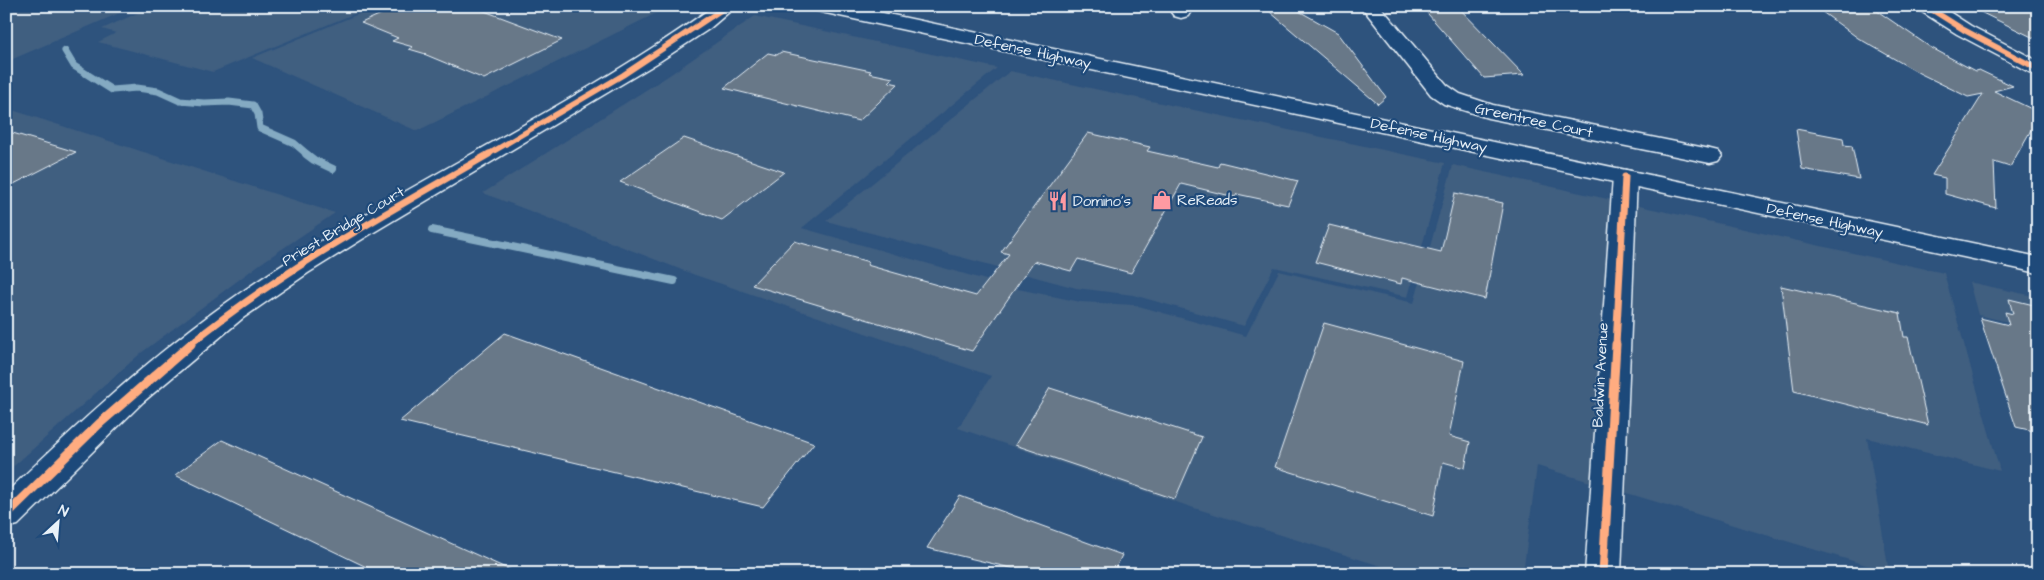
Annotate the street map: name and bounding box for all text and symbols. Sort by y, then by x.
street label: Defense Highway [973,29,1093,75]
street label: Greentree Court [1473,98,1595,143]
street label: Defense Highway [1369,113,1489,159]
street label: Priest Bridge Court [278,181,409,272]
shop icon: ReReads [1151,189,1173,211]
restaurant icon: Domino's [1047,190,1069,212]
place label: ReReads [1177,190,1238,211]
place label: Domino's [1073,191,1131,212]
street label: Defense Highway [1765,198,1885,244]
street label: Baldwin Avenue [1587,322,1614,428]
north arrow [32,498,82,548]
text: N [55,500,72,522]

